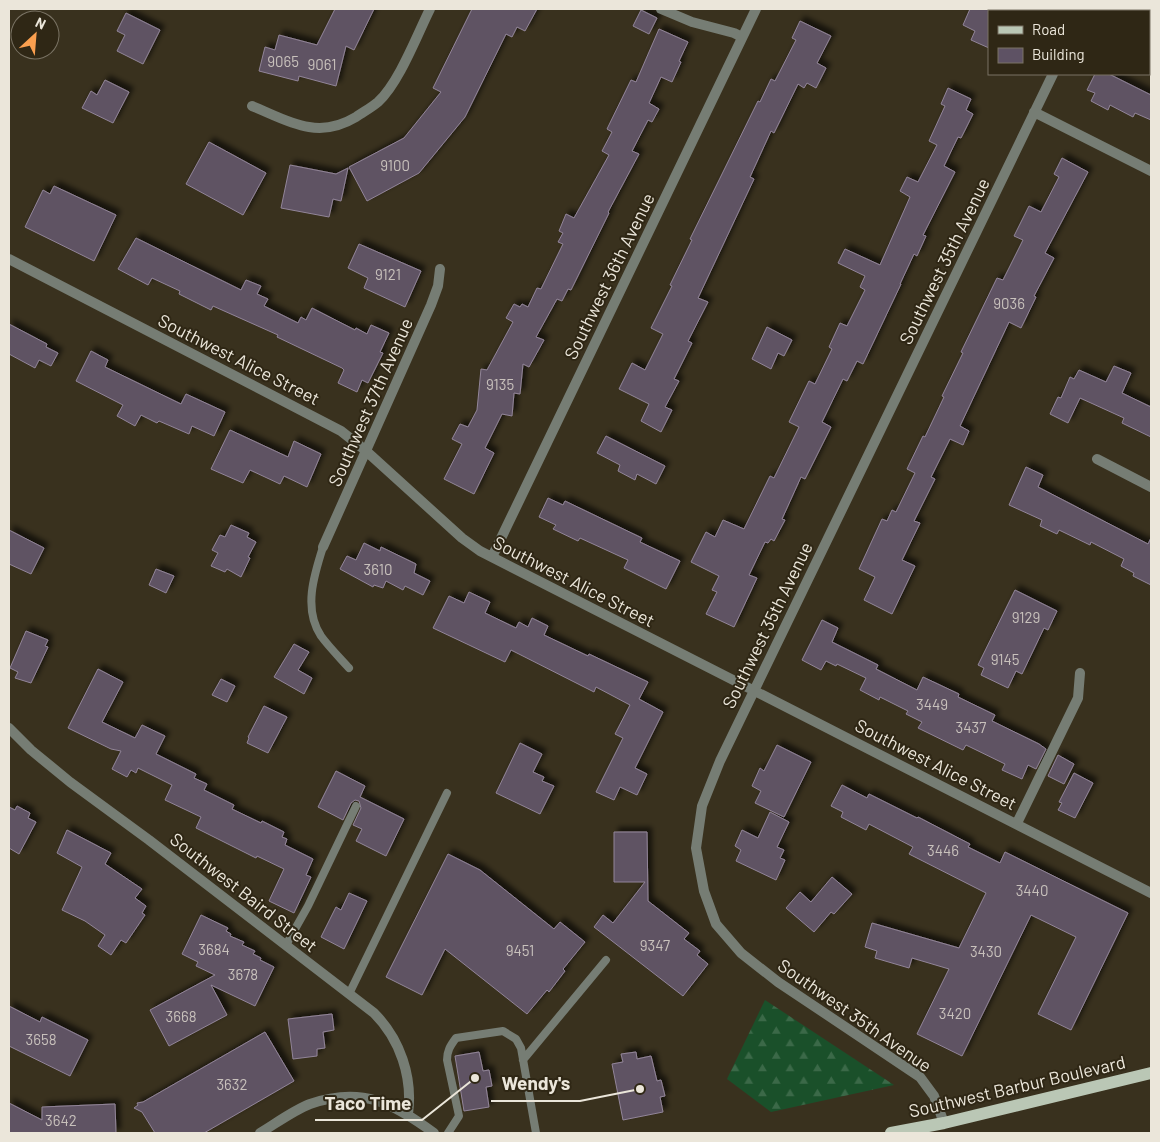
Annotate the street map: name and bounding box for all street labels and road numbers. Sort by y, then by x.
street label: Southwest 35th Avenue [894,174,994,348]
street label: Southwest 36th Avenue [559,189,659,363]
street label: Southwest Alice Street [155,309,323,409]
street label: Southwest 37th Avenue [323,314,417,490]
street label: Southwest Alice Street [490,531,658,631]
street label: Southwest 35th Avenue [717,538,817,712]
street label: Southwest Alice Street [852,714,1020,814]
street label: Southwest Baird Street [166,828,322,956]
street label: Southwest 35th Avenue [774,954,936,1076]
street label: Southwest Barbur Boulevard [907,1050,1127,1122]

